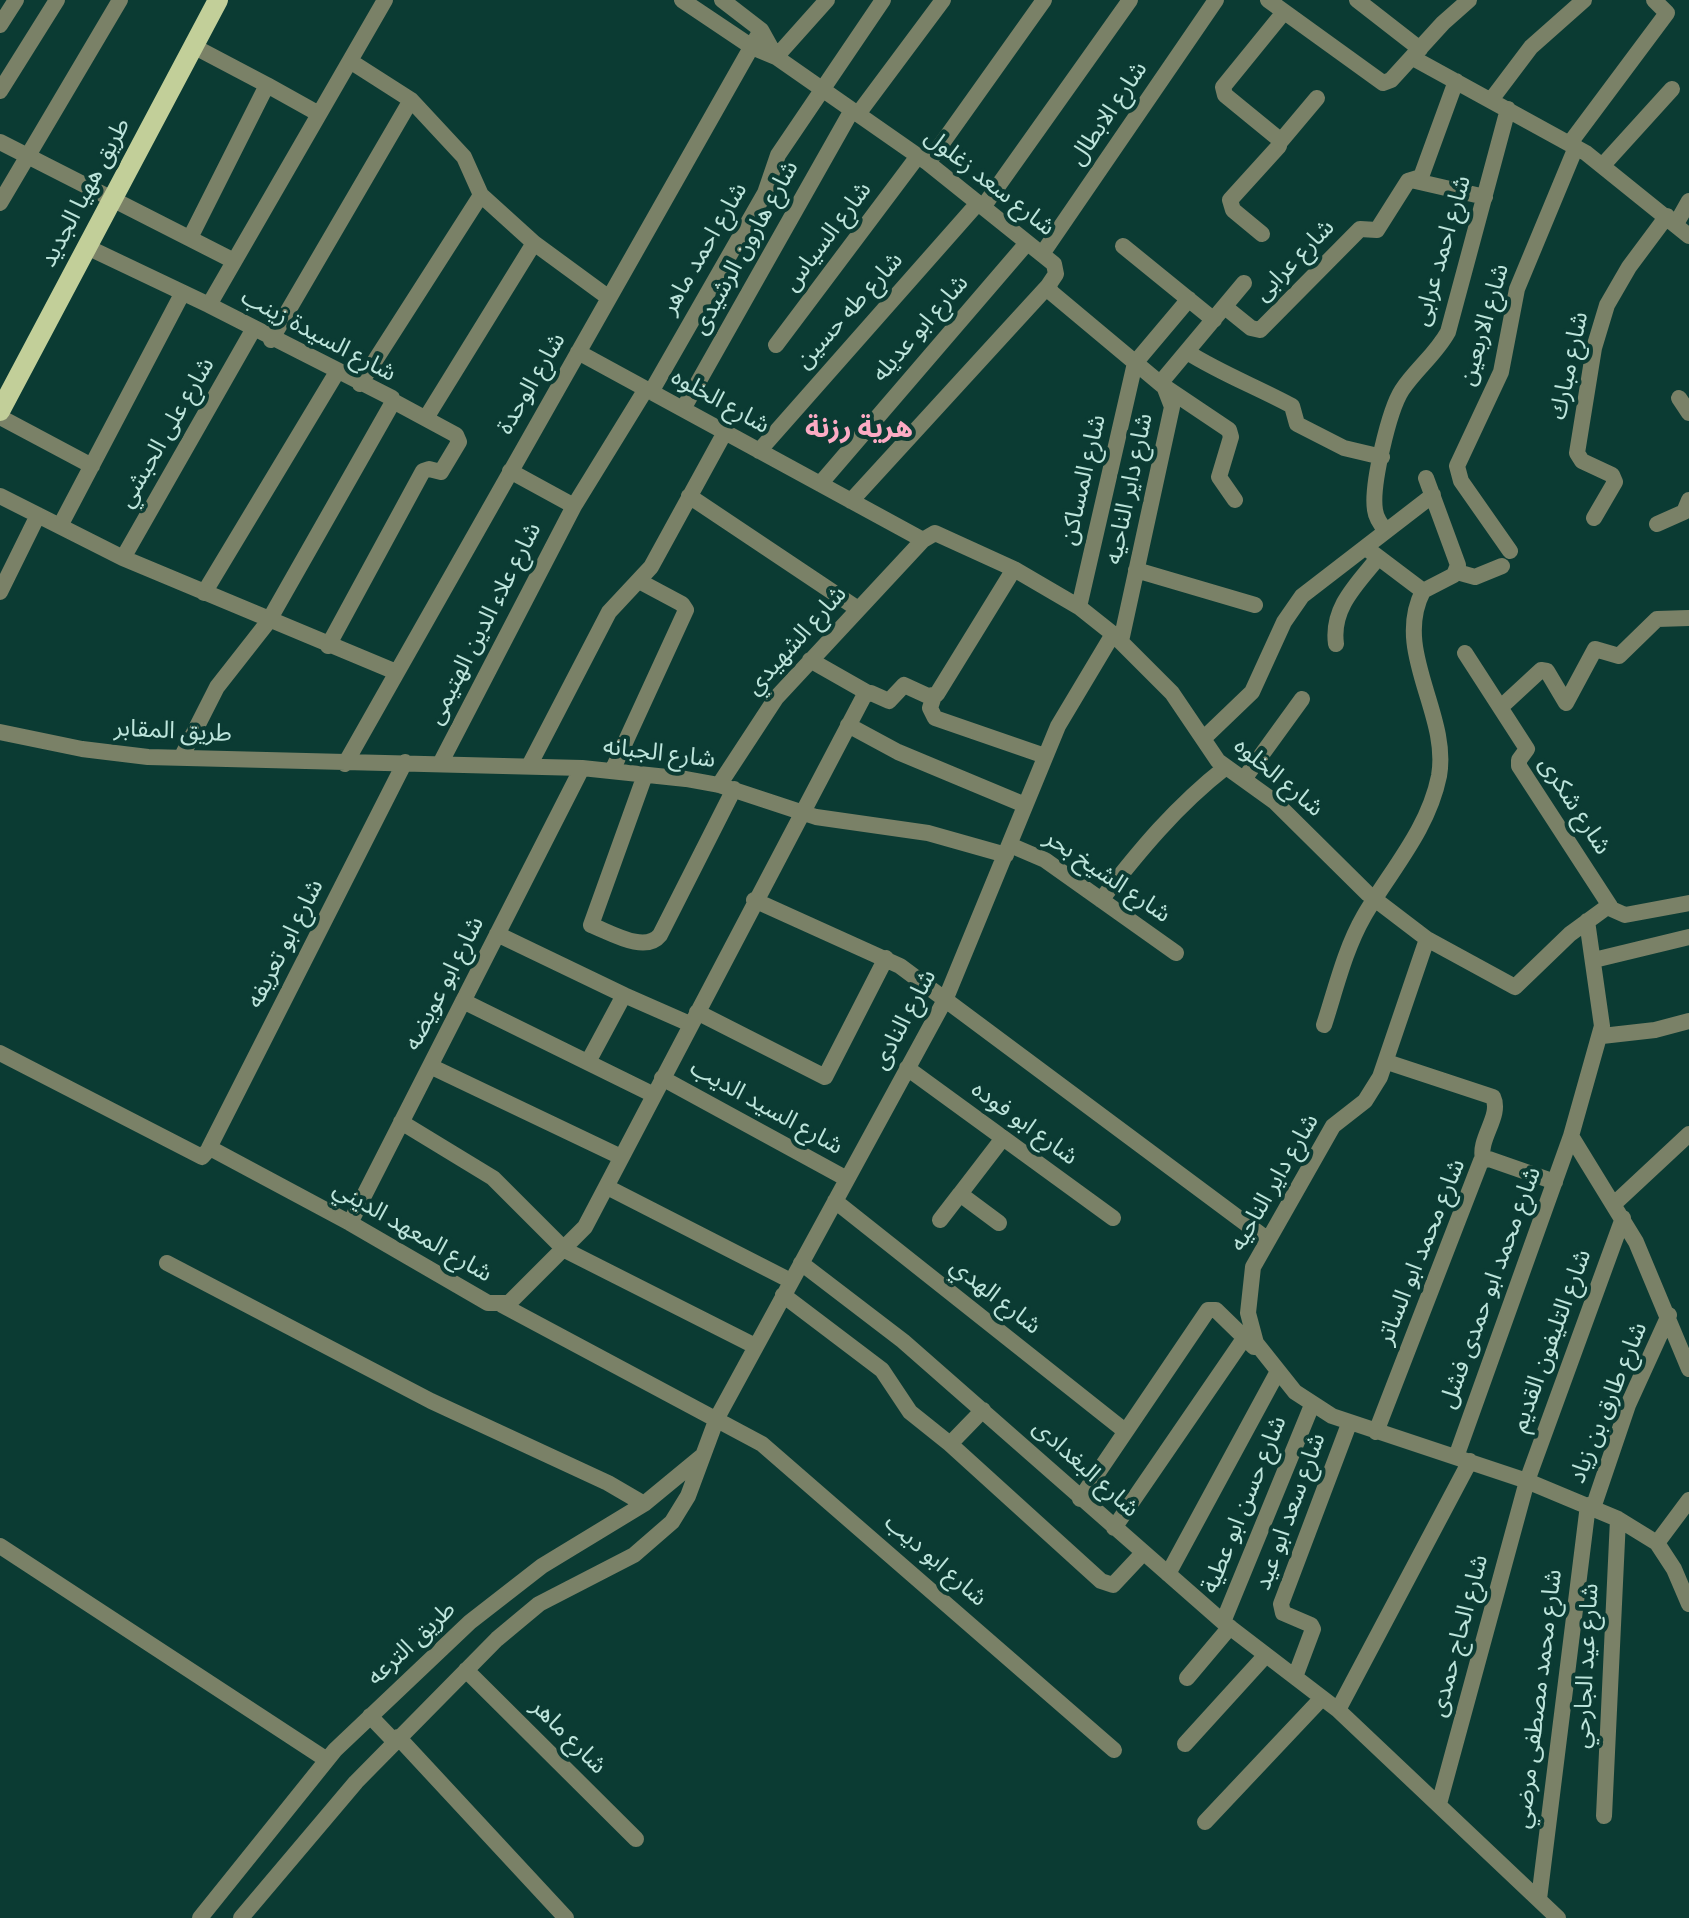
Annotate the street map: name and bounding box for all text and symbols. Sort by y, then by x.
street label: شارع الابطال [1064,57,1154,171]
street label: طريق ههيا الجديد [35,114,137,272]
street label: شارع سعد زغلول [918,123,1060,243]
street label: شارع هارون الرشيدى [686,156,806,340]
street label: شارع احمد عرابى [1408,172,1478,330]
street label: شارع السياس [777,177,879,297]
street label: شارع احمد ماهر [656,178,754,320]
street label: شارع عرابى [1249,214,1341,308]
street label: شارع طه حسين [790,247,910,375]
street label: شارع الاربعين [1454,261,1516,389]
street label: شارع ابو عديله [867,270,975,388]
street label: شارع السيدة زينب [236,283,400,389]
street label: شارع مبارك [1545,309,1595,423]
street label: شارع الوحدة [491,328,573,440]
street label: شارع على الحبشي [112,353,222,513]
street label: شارع الخلوه [666,363,774,441]
street label: شارع داير الناحيه [1100,411,1160,567]
street label: شارع المساكن [1055,412,1113,548]
district label: هرية رزنة [805,413,913,447]
street label: شارع علاء الدين الهتيمى [422,518,548,730]
street label: شارع الشهيدي [741,581,853,701]
street label: طريق المقابر [113,715,233,749]
street label: شارع الخلوه [1227,732,1329,824]
street label: شارع الجبانه [601,733,717,775]
street label: شارع شكرى [1532,752,1616,860]
street label: شارع الشيخ بحر [1038,824,1176,930]
street label: شارع ابو تعريفه [241,875,331,1013]
street label: شارع ابو عويضه [399,912,491,1056]
street label: شارع النادى [867,965,943,1075]
street label: شارع السيد الديب [685,1054,847,1162]
street label: شارع ابو فوده [965,1076,1083,1172]
street label: شارع داير الناحيه [1224,1109,1326,1257]
street label: شارع محمد ابو الساتر [1372,1155,1472,1349]
street label: شارع محمد ابو حمدى فشل [1434,1163,1548,1413]
street label: شارع المعهد الديني [327,1175,497,1289]
street label: شارع التليفون القديم [1506,1246,1598,1436]
street label: شارع الهدي [944,1253,1046,1341]
street label: شارع طارق بن زياد [1564,1318,1654,1488]
street label: شارع حسن ابو عطية [1196,1412,1294,1598]
street label: شارع البغدادى [1026,1414,1144,1524]
street label: شارع سعد ابو عيد [1249,1430,1333,1594]
street label: شارع ابو ديب [878,1509,992,1613]
street label: شارع الحاج حمدى [1425,1552,1495,1720]
street label: شارع محمد مصطفى مرضي [1509,1568,1569,1830]
street label: شارع عيد الجارحي [1568,1583,1606,1749]
street label: طريق الترعه [362,1596,462,1692]
street label: شارع ماهر [524,1693,612,1781]

